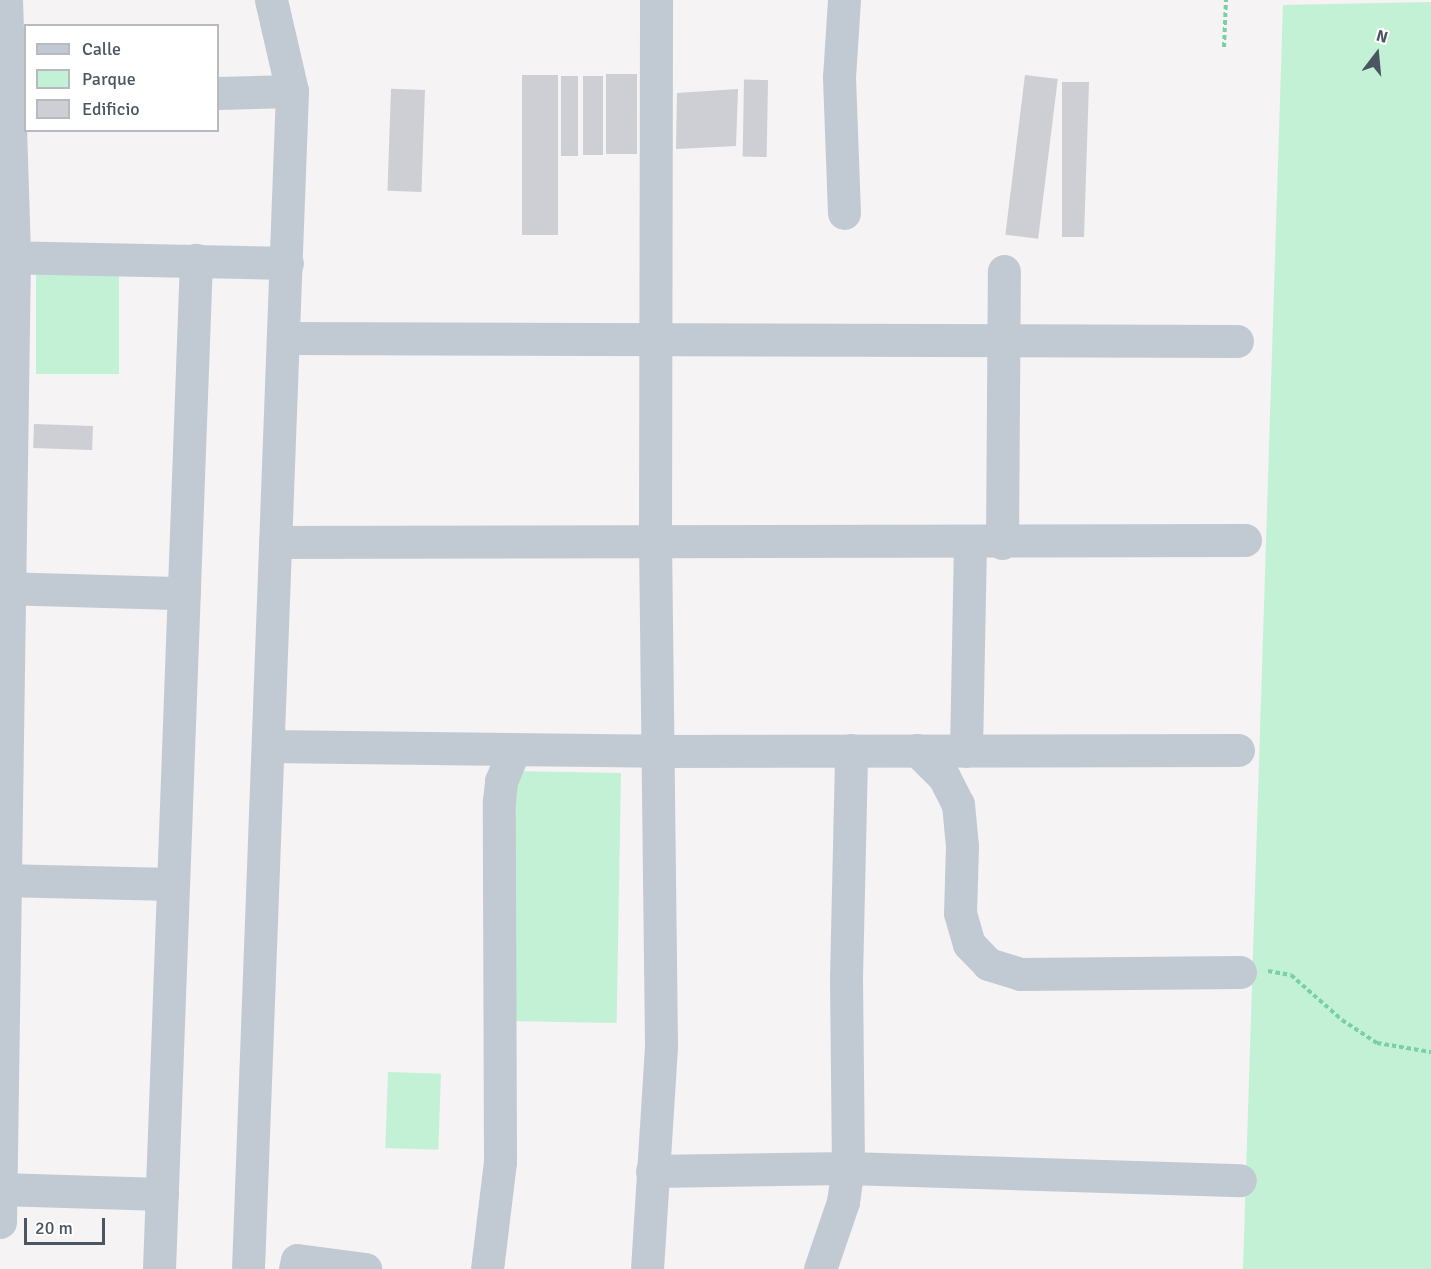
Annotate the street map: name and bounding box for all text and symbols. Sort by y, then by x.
legend [24,24,219,132]
north arrow [1347,24,1407,84]
text: N [1374,26,1390,48]
text: Calle [82,38,121,60]
text: Parque [82,68,136,90]
text: Edificio [82,98,140,120]
scale bar [27,1206,108,1244]
text: 20 m [35,1217,73,1239]

